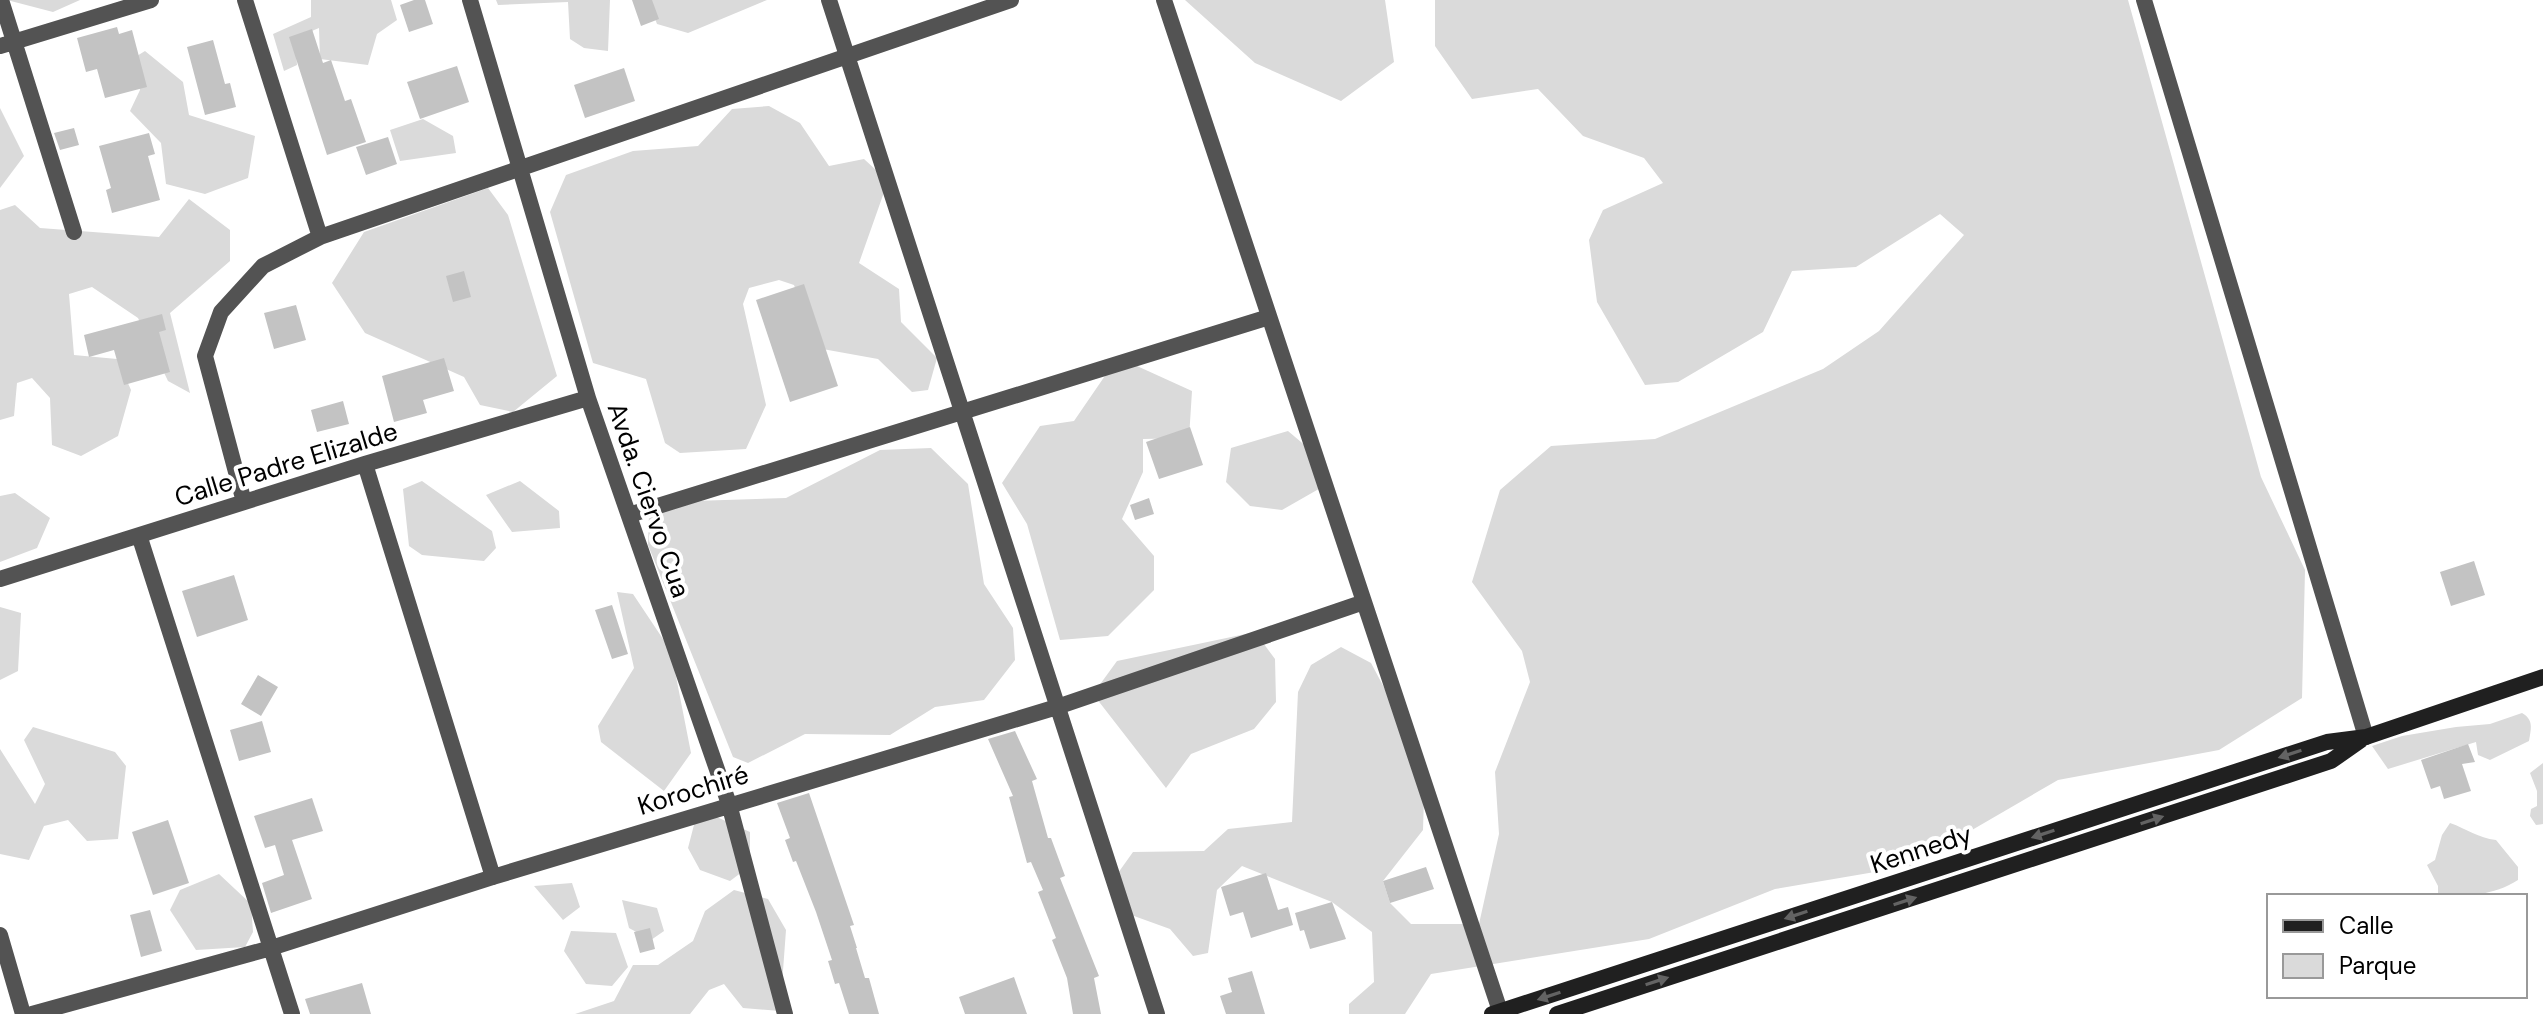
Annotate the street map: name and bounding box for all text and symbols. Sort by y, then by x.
street label: Avda. Ciervo Cua [600,398,698,602]
street label: Calle Padre Elizalde [170,414,402,514]
one-way arrow [2278,748,2302,760]
street label: Korochiré [633,757,753,823]
one-way arrow [2140,813,2164,825]
street label: Kennedy [1866,817,1976,881]
one-way arrow [2031,829,2055,841]
one-way arrow [1893,894,1917,906]
legend [2267,894,2527,998]
one-way arrow [1784,909,1808,922]
text: Calle [2339,910,2394,941]
text: Parque [2339,950,2416,981]
one-way arrow [1646,975,1670,987]
one-way arrow [1536,990,1560,1002]

